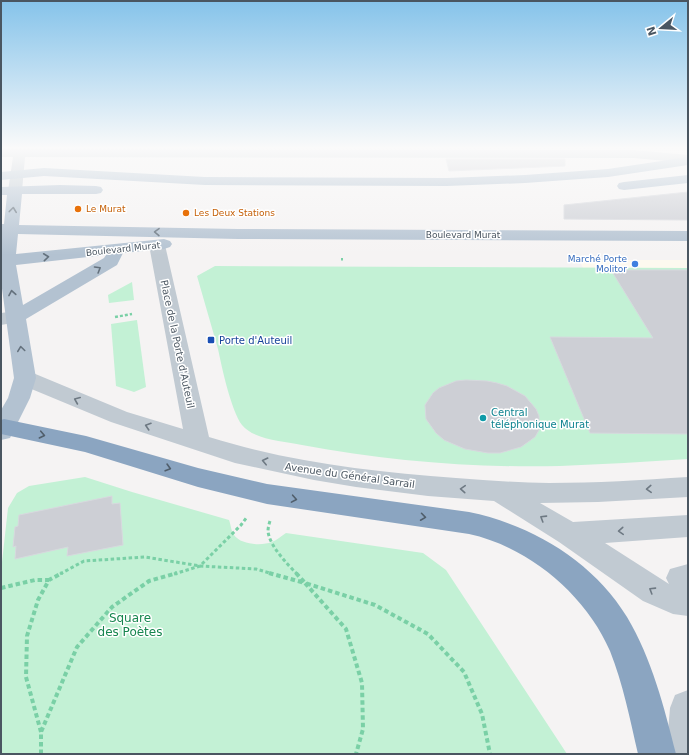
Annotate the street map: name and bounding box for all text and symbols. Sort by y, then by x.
north arrow [641,8,681,48]
text: N [644,25,660,37]
marker: Le Murat [73,204,83,214]
place label: Le Murat [86,204,126,214]
one-way arrow [8,207,17,213]
marker: Les Deux Stations [181,208,191,218]
place label: Les Deux Stations [194,208,275,218]
one-way arrow [154,228,160,237]
street label: Boulevard Murat [426,230,501,240]
street label: Boulevard Murat [85,240,161,258]
one-way arrow [42,253,49,262]
place label: Marché Porte Molitor [568,254,627,274]
marker: Marché Porte Molitor [630,259,640,269]
one-way arrow [94,266,101,273]
street label: Place de la Porte d'Auteuil [159,279,197,409]
one-way arrow [8,290,17,296]
marker: Porte d'Auteuil [206,335,216,345]
place label: Porte d'Auteuil [219,335,292,346]
one-way arrow [17,346,26,352]
one-way arrow [74,397,82,405]
place label: Central téléphonique Murat [491,407,589,430]
marker: Central téléphonique Murat [478,413,488,423]
one-way arrow [144,422,151,431]
one-way arrow [39,430,45,438]
one-way arrow [262,458,269,466]
street label: Avenue du Général Sarrail [284,461,416,490]
one-way arrow [164,464,171,472]
one-way arrow [460,484,466,493]
one-way arrow [646,485,652,493]
one-way arrow [291,494,297,503]
one-way arrow [420,512,426,521]
one-way arrow [540,516,547,523]
one-way arrow [618,526,624,535]
one-way arrow [649,587,656,594]
park label: Square des Poètes [98,611,162,639]

